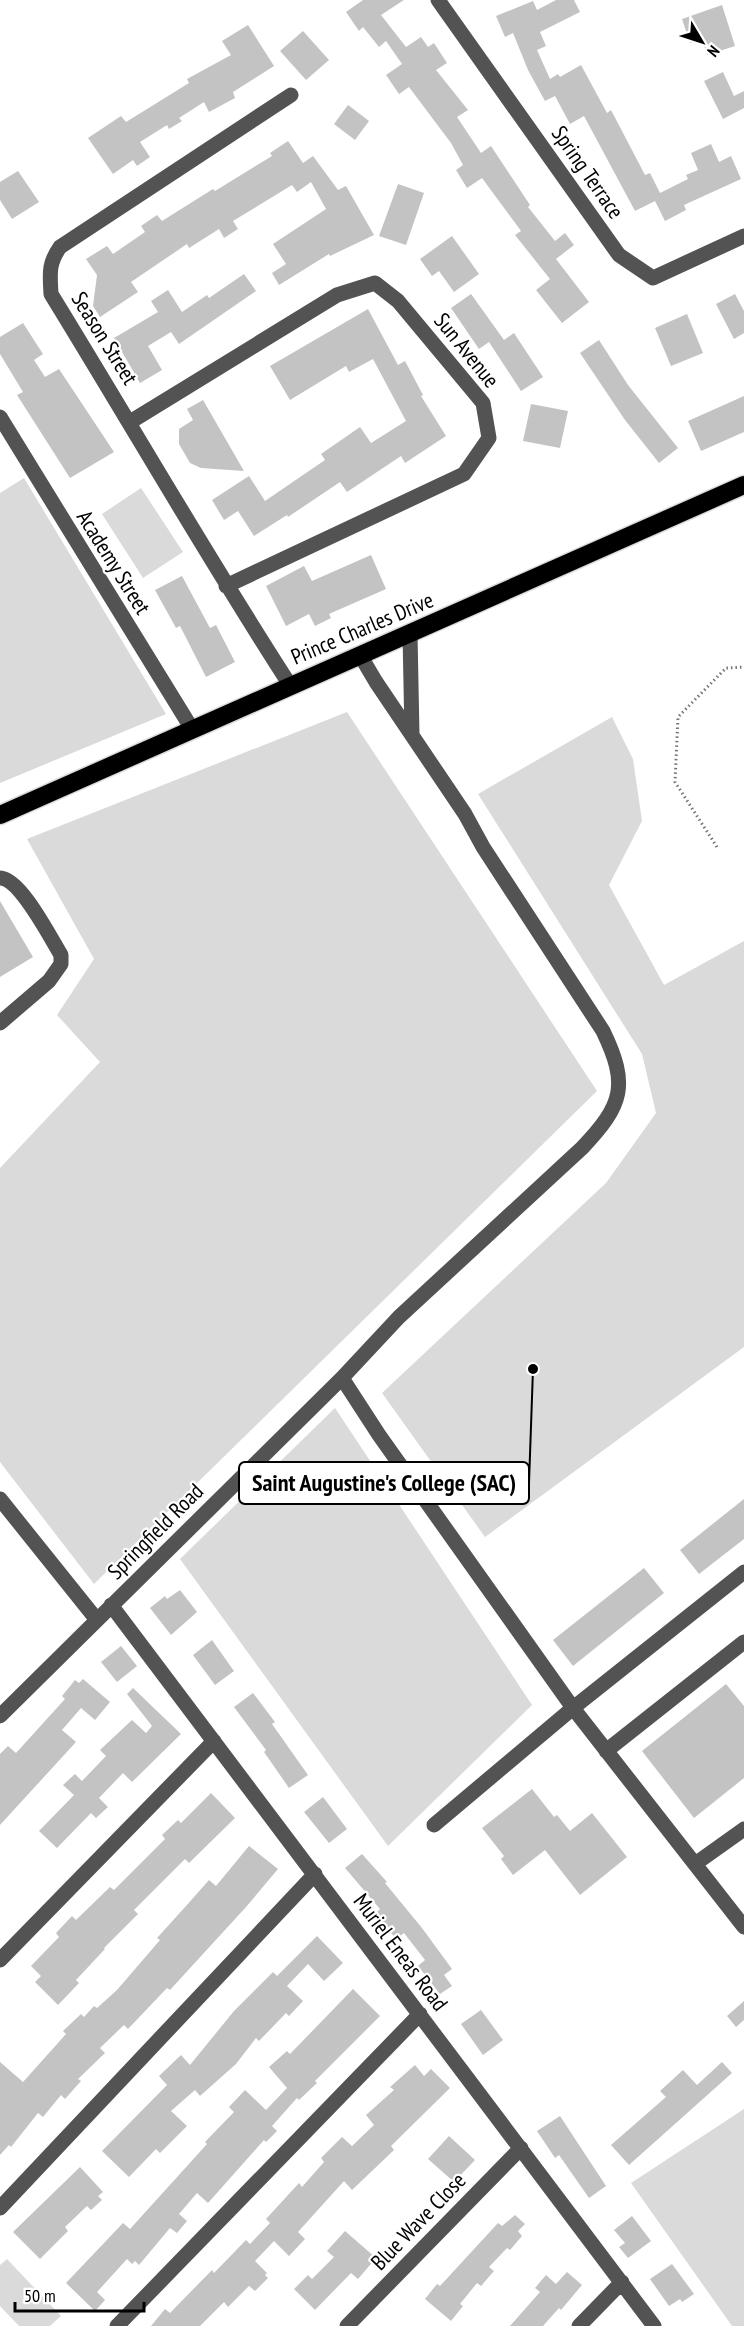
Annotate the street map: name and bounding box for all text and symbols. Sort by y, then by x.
north arrow [672,12,732,72]
text: N [703,42,724,61]
street label: Spring Terrace [546,120,630,224]
street label: Season Street [66,286,144,390]
street label: Sun Avenue [428,307,506,393]
street label: Academy Street [71,505,157,619]
street label: Prince Charles Drive [287,585,437,671]
callout: Saint Augustine's College (SAC) [239,1462,529,1504]
text: Saint Augustine's College (SAC) [252,1467,516,1498]
street label: Springfield Road [101,1477,209,1585]
street label: Muriel Eneas Road [348,1888,454,2016]
street label: Blue Wave Close [365,2166,471,2276]
scale bar [15,2275,144,2313]
text: 50 m [24,2284,56,2307]

